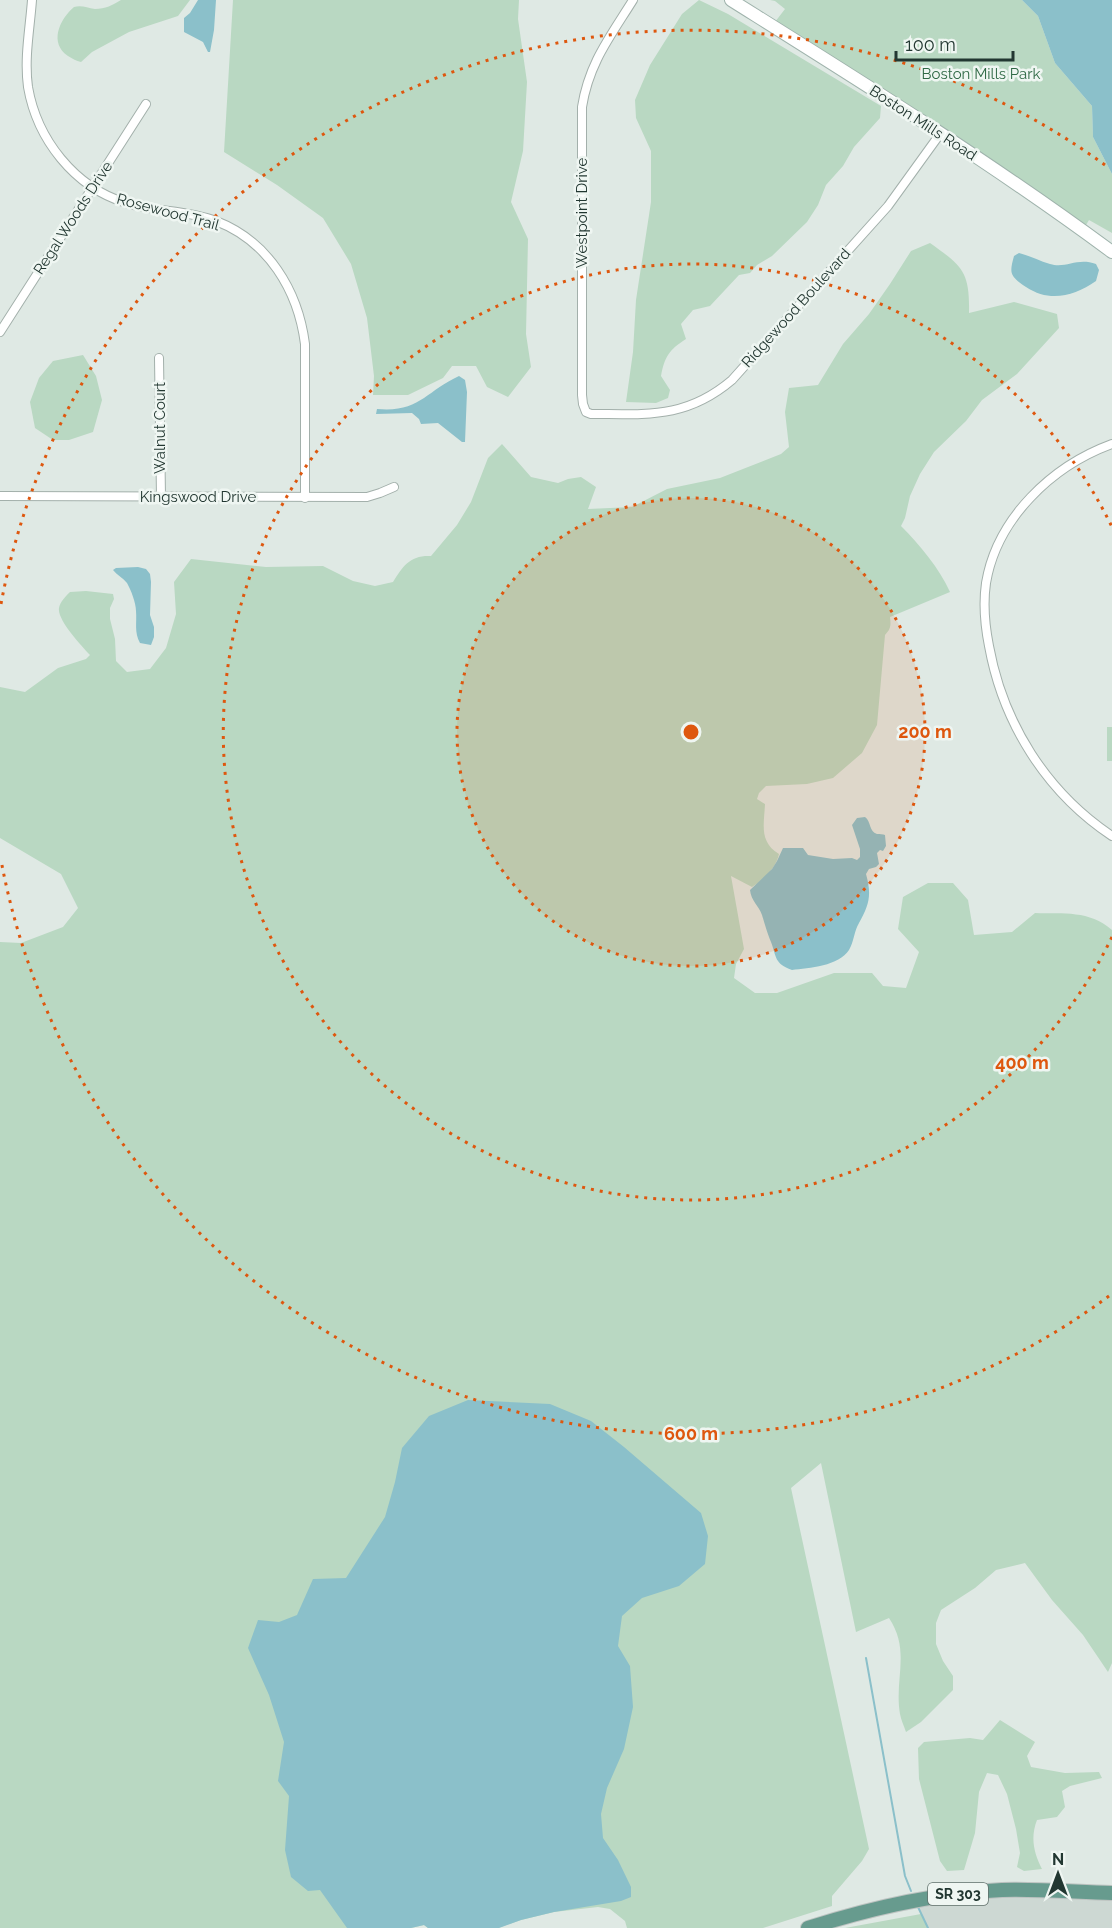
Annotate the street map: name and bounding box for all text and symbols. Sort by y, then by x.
scale bar [896,24,1013,62]
text: 100 m [905,34,956,55]
park label: Boston Mills Park [922,65,1040,83]
street label: Boston Mills Road [866,82,980,164]
street label: Regal Woods Drive [30,158,116,278]
street label: Westpoint Drive [573,158,591,268]
street label: Rosewood Trail [115,190,222,235]
street label: Ridgewood Boulevard [738,245,854,371]
street label: Walnut Court [151,382,169,474]
street label: Kingswood Drive [140,488,257,506]
text: 200 m [898,721,952,742]
centre of rings [681,722,701,742]
text: 400 m [995,1052,1049,1073]
text: 600 m [664,1423,718,1444]
north arrow [1028,1844,1088,1904]
text: N [1052,1850,1064,1869]
road number: SR 303 [928,1883,988,1905]

